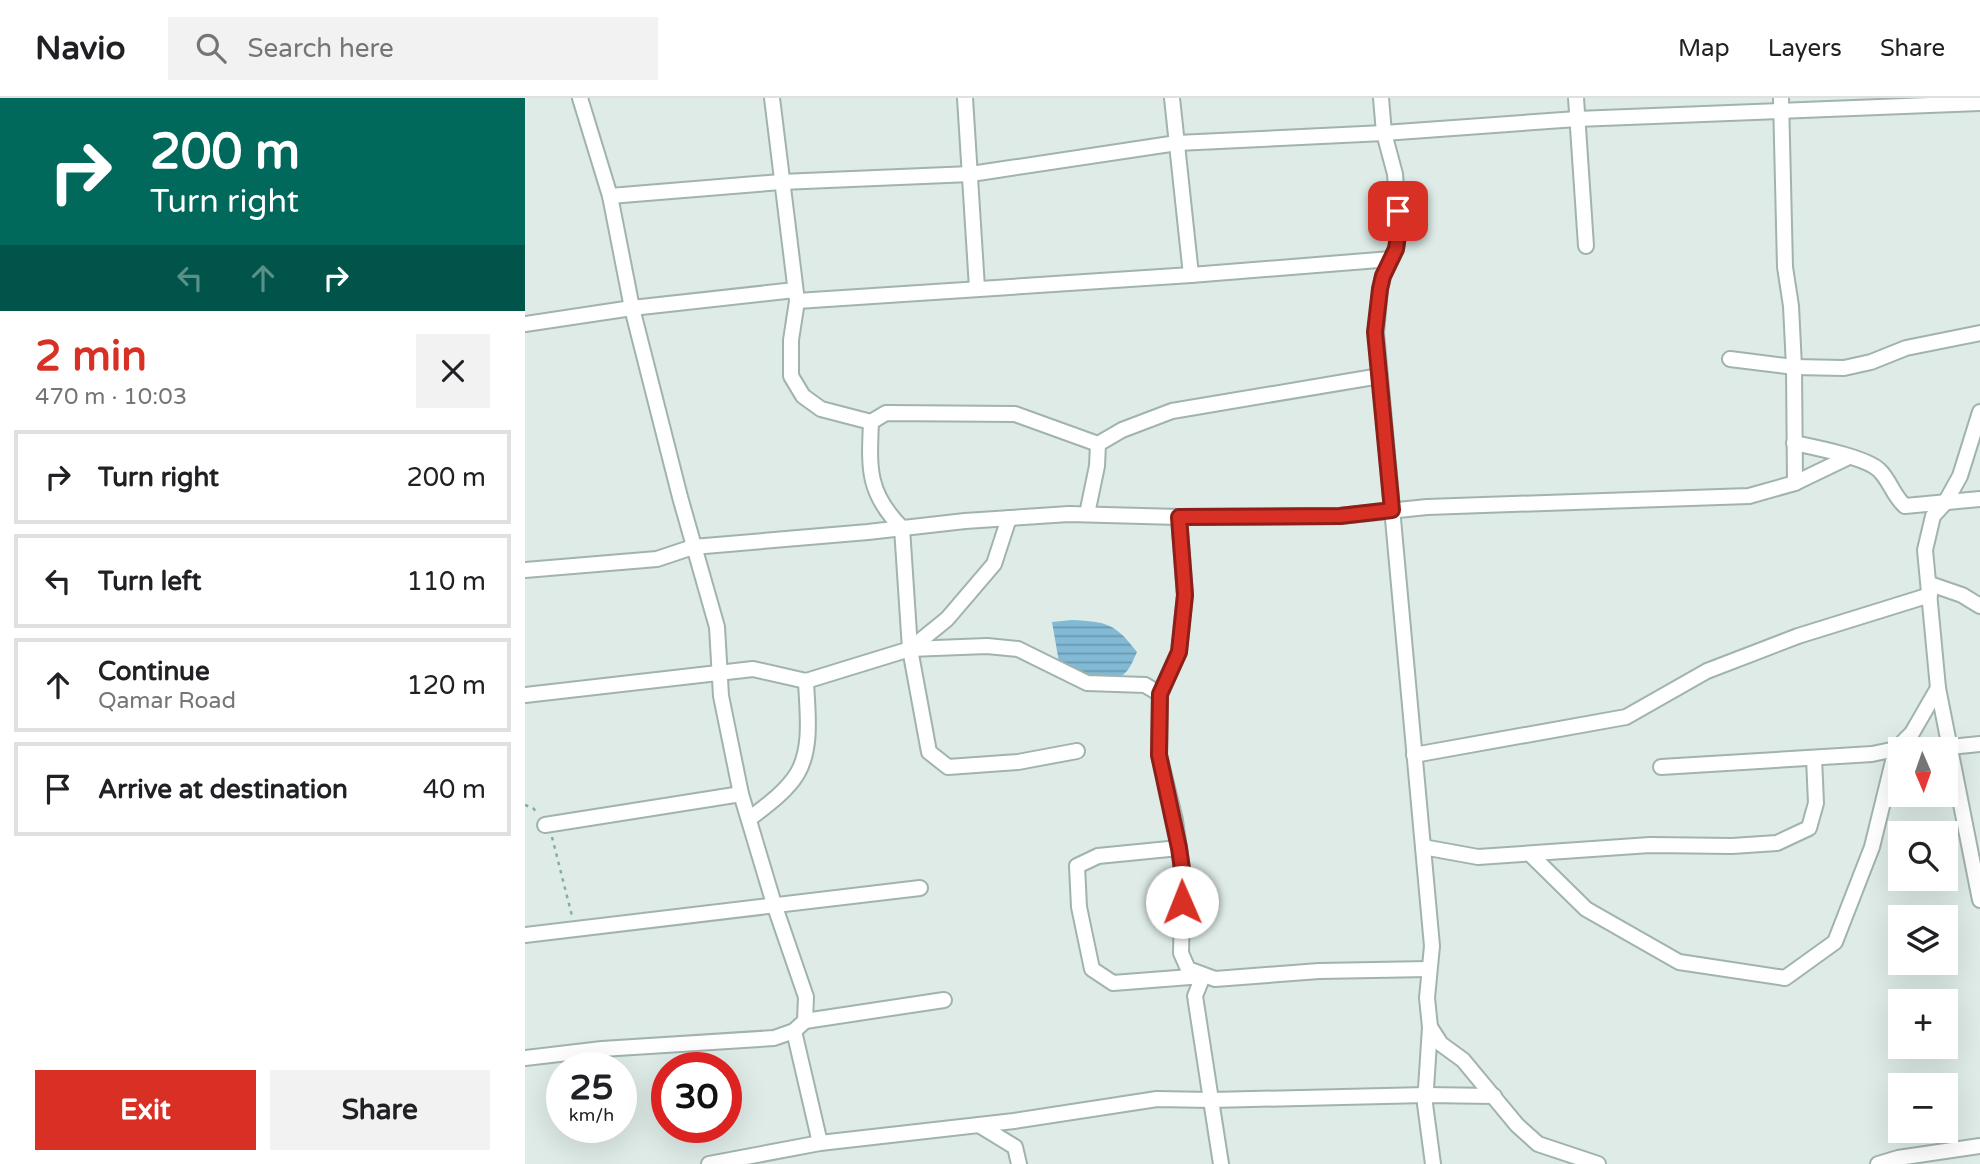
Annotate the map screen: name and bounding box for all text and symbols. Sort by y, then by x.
search box [168,17,658,80]
text: Navio [35,29,126,68]
icon: search [192,29,230,67]
text: Search here [248,33,394,64]
text: Map [1678,34,1730,63]
text: Layers [1768,34,1842,63]
text: Share [1880,34,1945,63]
text: 200 m [150,123,300,182]
icon: right [35,126,126,217]
pin [1368,181,1428,241]
text: Turn right [150,183,299,221]
icon: arrive [1379,192,1417,230]
icon: left [171,259,209,297]
icon: ahead [244,259,282,297]
icon: right [317,259,355,297]
text: 2 min [35,331,147,382]
button: close [416,334,490,408]
text: 470 m · 10:03 [35,383,187,411]
icon: right [39,458,77,496]
text: Turn right [98,462,219,493]
text: 200 m [406,462,486,493]
icon: left [39,562,77,600]
text: Turn left [98,566,201,597]
text: 110 m [406,566,486,597]
text: Continue [98,656,210,687]
icon: ahead [39,666,77,704]
text: 120 m [406,670,486,701]
text: Qamar Road [98,687,236,715]
north arrow [1888,737,1958,807]
map controls [1888,737,1958,1143]
icon: arrive [39,770,77,808]
text: Arrive at destination [98,774,348,805]
text: 40 m [423,774,486,805]
button: search [1888,821,1958,891]
position arrow [1145,865,1219,939]
button: layers [1888,905,1958,975]
button: + [1888,989,1958,1059]
speed limit sign: 30 [651,1052,742,1143]
text: 25 [570,1067,613,1109]
button: Exit [35,1070,256,1150]
button: Share [270,1070,490,1150]
button: − [1888,1073,1958,1143]
text: km/h [569,1104,614,1126]

